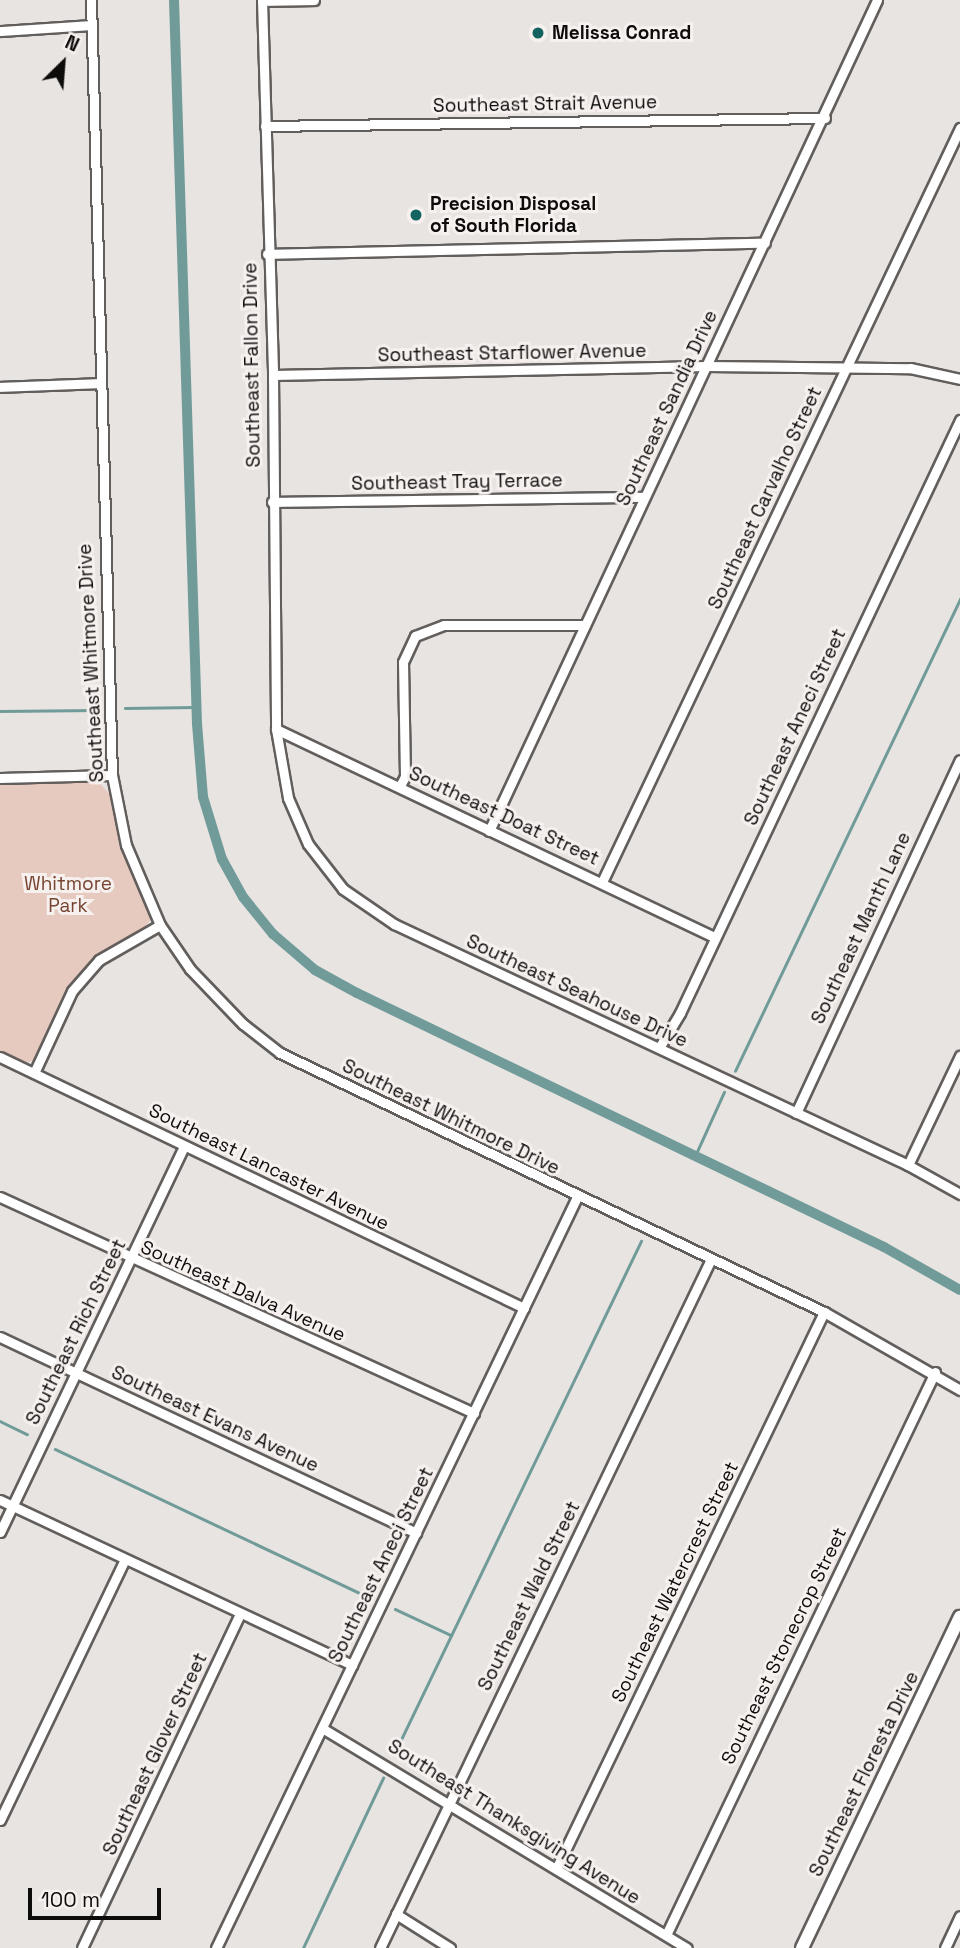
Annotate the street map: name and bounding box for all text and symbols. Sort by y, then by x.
place label: Melissa Conrad [552,22,691,44]
marker: Melissa Conrad [530,25,546,41]
north arrow [28,28,98,98]
text: N [61,29,83,58]
street label: Southeast Strait Avenue [433,91,657,117]
place label: Precision Disposal of South Florida [430,193,596,237]
marker: Precision Disposal of South Florida [408,207,424,223]
street label: Southeast Fallon Drive [239,262,265,468]
street label: Southeast Sandia Drive [612,306,722,510]
street label: Southeast Starflower Avenue [377,339,647,367]
street label: Southeast Carvalho Street [703,383,827,613]
street label: Southeast Tray Terrace [351,469,563,495]
street label: Southeast Whitmore Drive [73,543,109,783]
street label: Southeast Aneci Street [739,625,851,829]
street label: Southeast Doat Street [405,762,603,870]
street label: Southeast Manth Lane [806,828,916,1028]
park label: Whitmore Park [24,873,112,917]
street label: Southeast Seahouse Drive [463,930,691,1052]
street label: Southeast Whitmore Drive [339,1054,563,1180]
street label: Southeast Lancaster Avenue [145,1099,393,1235]
street label: Southeast Dalva Avenue [137,1235,349,1347]
street label: Southeast Rich Street [21,1236,131,1428]
street label: Southeast Evans Avenue [108,1361,322,1477]
street label: Southeast Watercrest Street [607,1458,743,1706]
street label: Southeast Aneci Street [324,1463,438,1667]
street label: Southeast Wald Street [473,1497,585,1695]
street label: Southeast Stonecrop Street [717,1524,851,1768]
street label: Southeast Glover Street [98,1649,212,1859]
street label: Southeast Floresta Drive [804,1668,924,1880]
street label: Southeast Thanksgiving Avenue [383,1734,645,1910]
scale bar [32,1874,164,1918]
text: 100 m [41,1886,100,1913]

